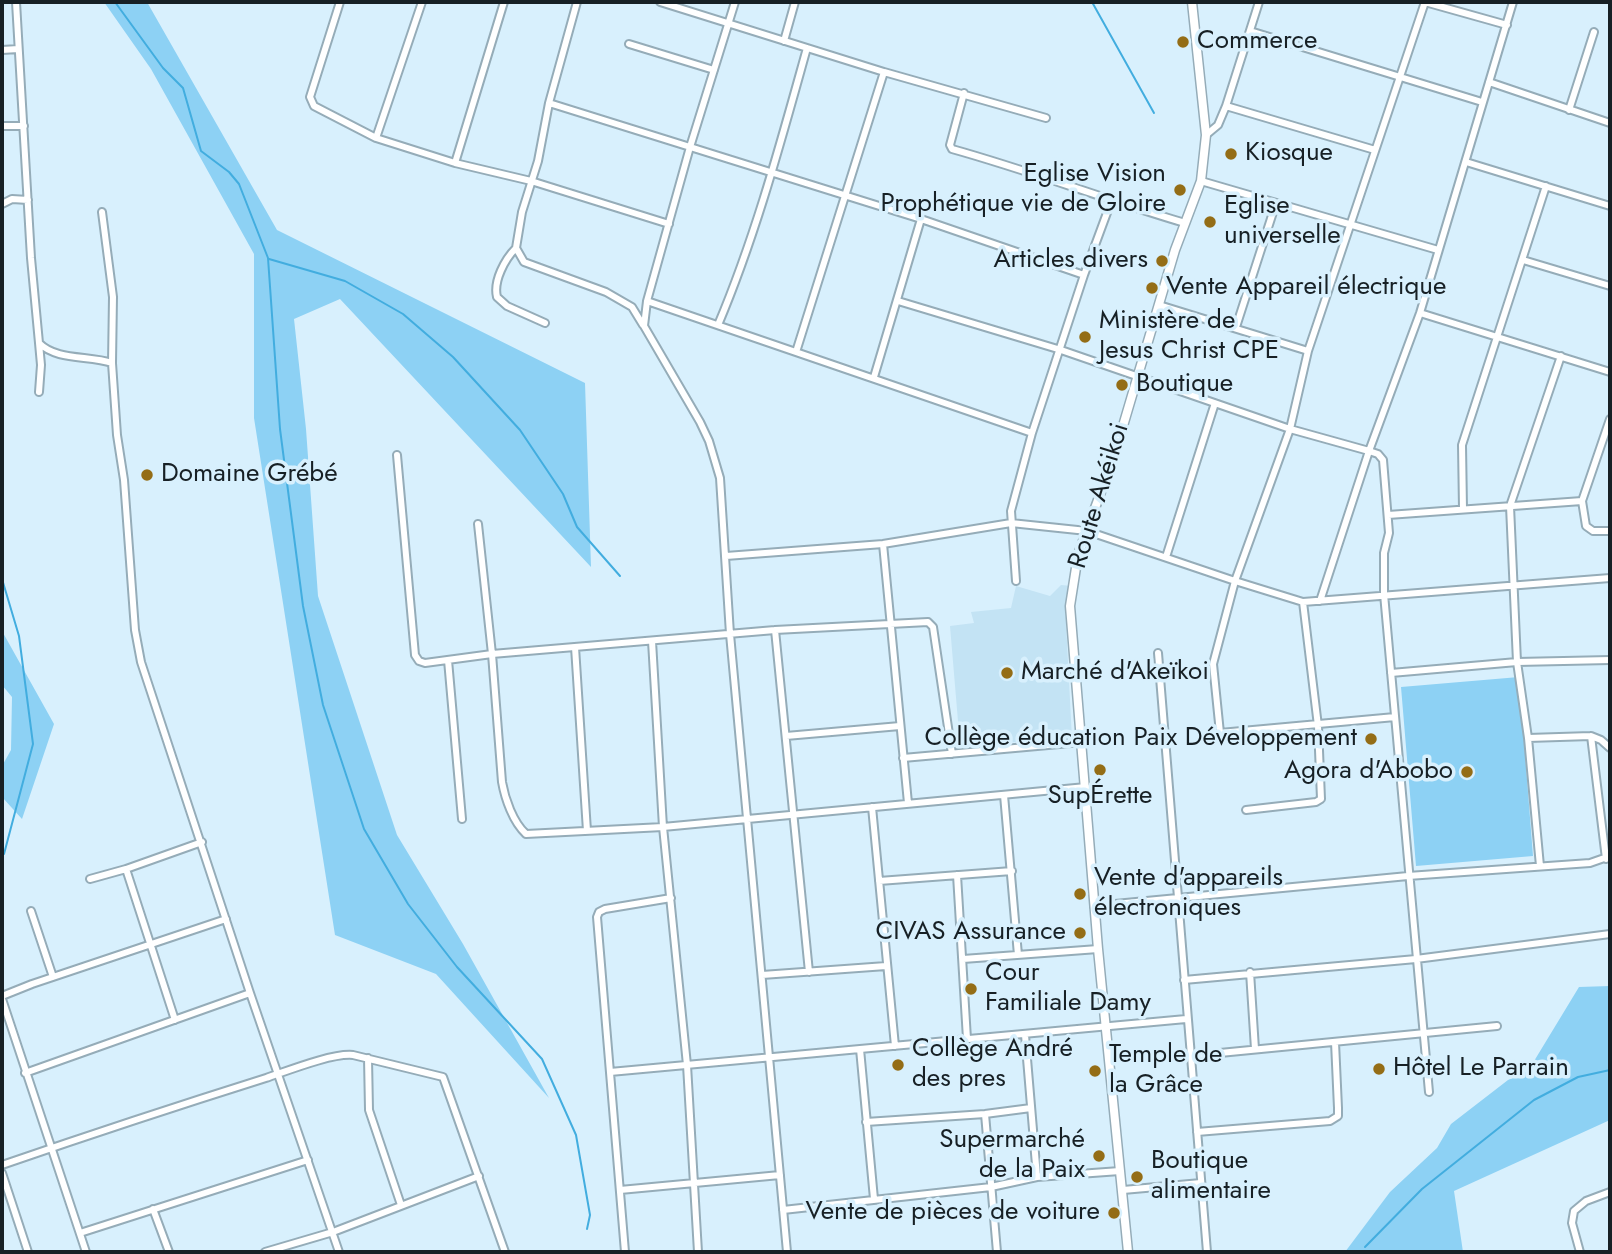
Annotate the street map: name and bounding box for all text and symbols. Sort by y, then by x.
place label: Commerce [1197,26,1317,58]
marker: Commerce [1175,34,1191,50]
place label: Kiosque [1245,138,1333,170]
marker: Kiosque [1223,146,1239,162]
place label: Eglise Vision Prophétique vie de Gloire [881,159,1166,220]
marker: Eglise Vision Prophétique vie de Gloire [1172,182,1188,198]
place label: Eglise universelle [1224,191,1341,252]
marker: Eglise universelle [1202,214,1218,230]
place label: Articles divers [993,245,1148,277]
marker: Articles divers [1154,253,1170,269]
place label: Vente Appareil électrique [1166,272,1446,304]
marker: Vente Appareil électrique [1144,280,1160,296]
place label: Ministère de Jesus Christ CPE [1099,306,1279,368]
marker: Ministère de Jesus Christ CPE [1077,329,1093,345]
place label: Boutique [1136,369,1233,401]
marker: Boutique [1114,377,1130,393]
street label: Route Akéikoi [1063,420,1137,572]
place label: Domaine Grébé [161,459,338,491]
marker: Domaine Grébé [139,467,155,483]
place label: Marché d'Akeïkoi [1021,657,1209,689]
marker: Marché d'Akeïkoi [999,665,1015,681]
place label: Collège éducation Paix Développement [925,723,1357,755]
marker: Collège éducation Paix Développement [1363,731,1379,747]
place label: Agora d'Abobo [1284,756,1453,788]
marker: SupÉrette [1092,762,1108,778]
marker: Agora d'Abobo [1459,764,1475,780]
place label: SupÉrette [1048,781,1152,813]
place label: Vente d'appareils électroniques [1094,863,1283,924]
marker: Vente d'appareils électroniques [1072,886,1088,902]
place label: CIVAS Assurance [875,917,1066,949]
marker: CIVAS Assurance [1072,925,1088,941]
place label: Cour Familiale Damy [985,958,1151,1020]
marker: Cour Familiale Damy [963,981,979,997]
place label: Collège André des pres [912,1034,1073,1096]
place label: Temple de la Grâce [1109,1040,1222,1102]
place label: Hôtel Le Parrain [1393,1053,1569,1085]
marker: Collège André des pres [890,1057,906,1073]
marker: Hôtel Le Parrain [1371,1061,1387,1077]
marker: Temple de la Grâce [1087,1063,1103,1079]
place label: Supermarché de la Paix [939,1125,1085,1186]
place label: Boutique alimentaire [1151,1146,1271,1208]
marker: Supermarché de la Paix [1091,1148,1107,1164]
marker: Boutique alimentaire [1129,1169,1145,1185]
place label: Vente de pièces de voiture [806,1197,1100,1229]
marker: Vente de pièces de voiture [1106,1205,1122,1221]

